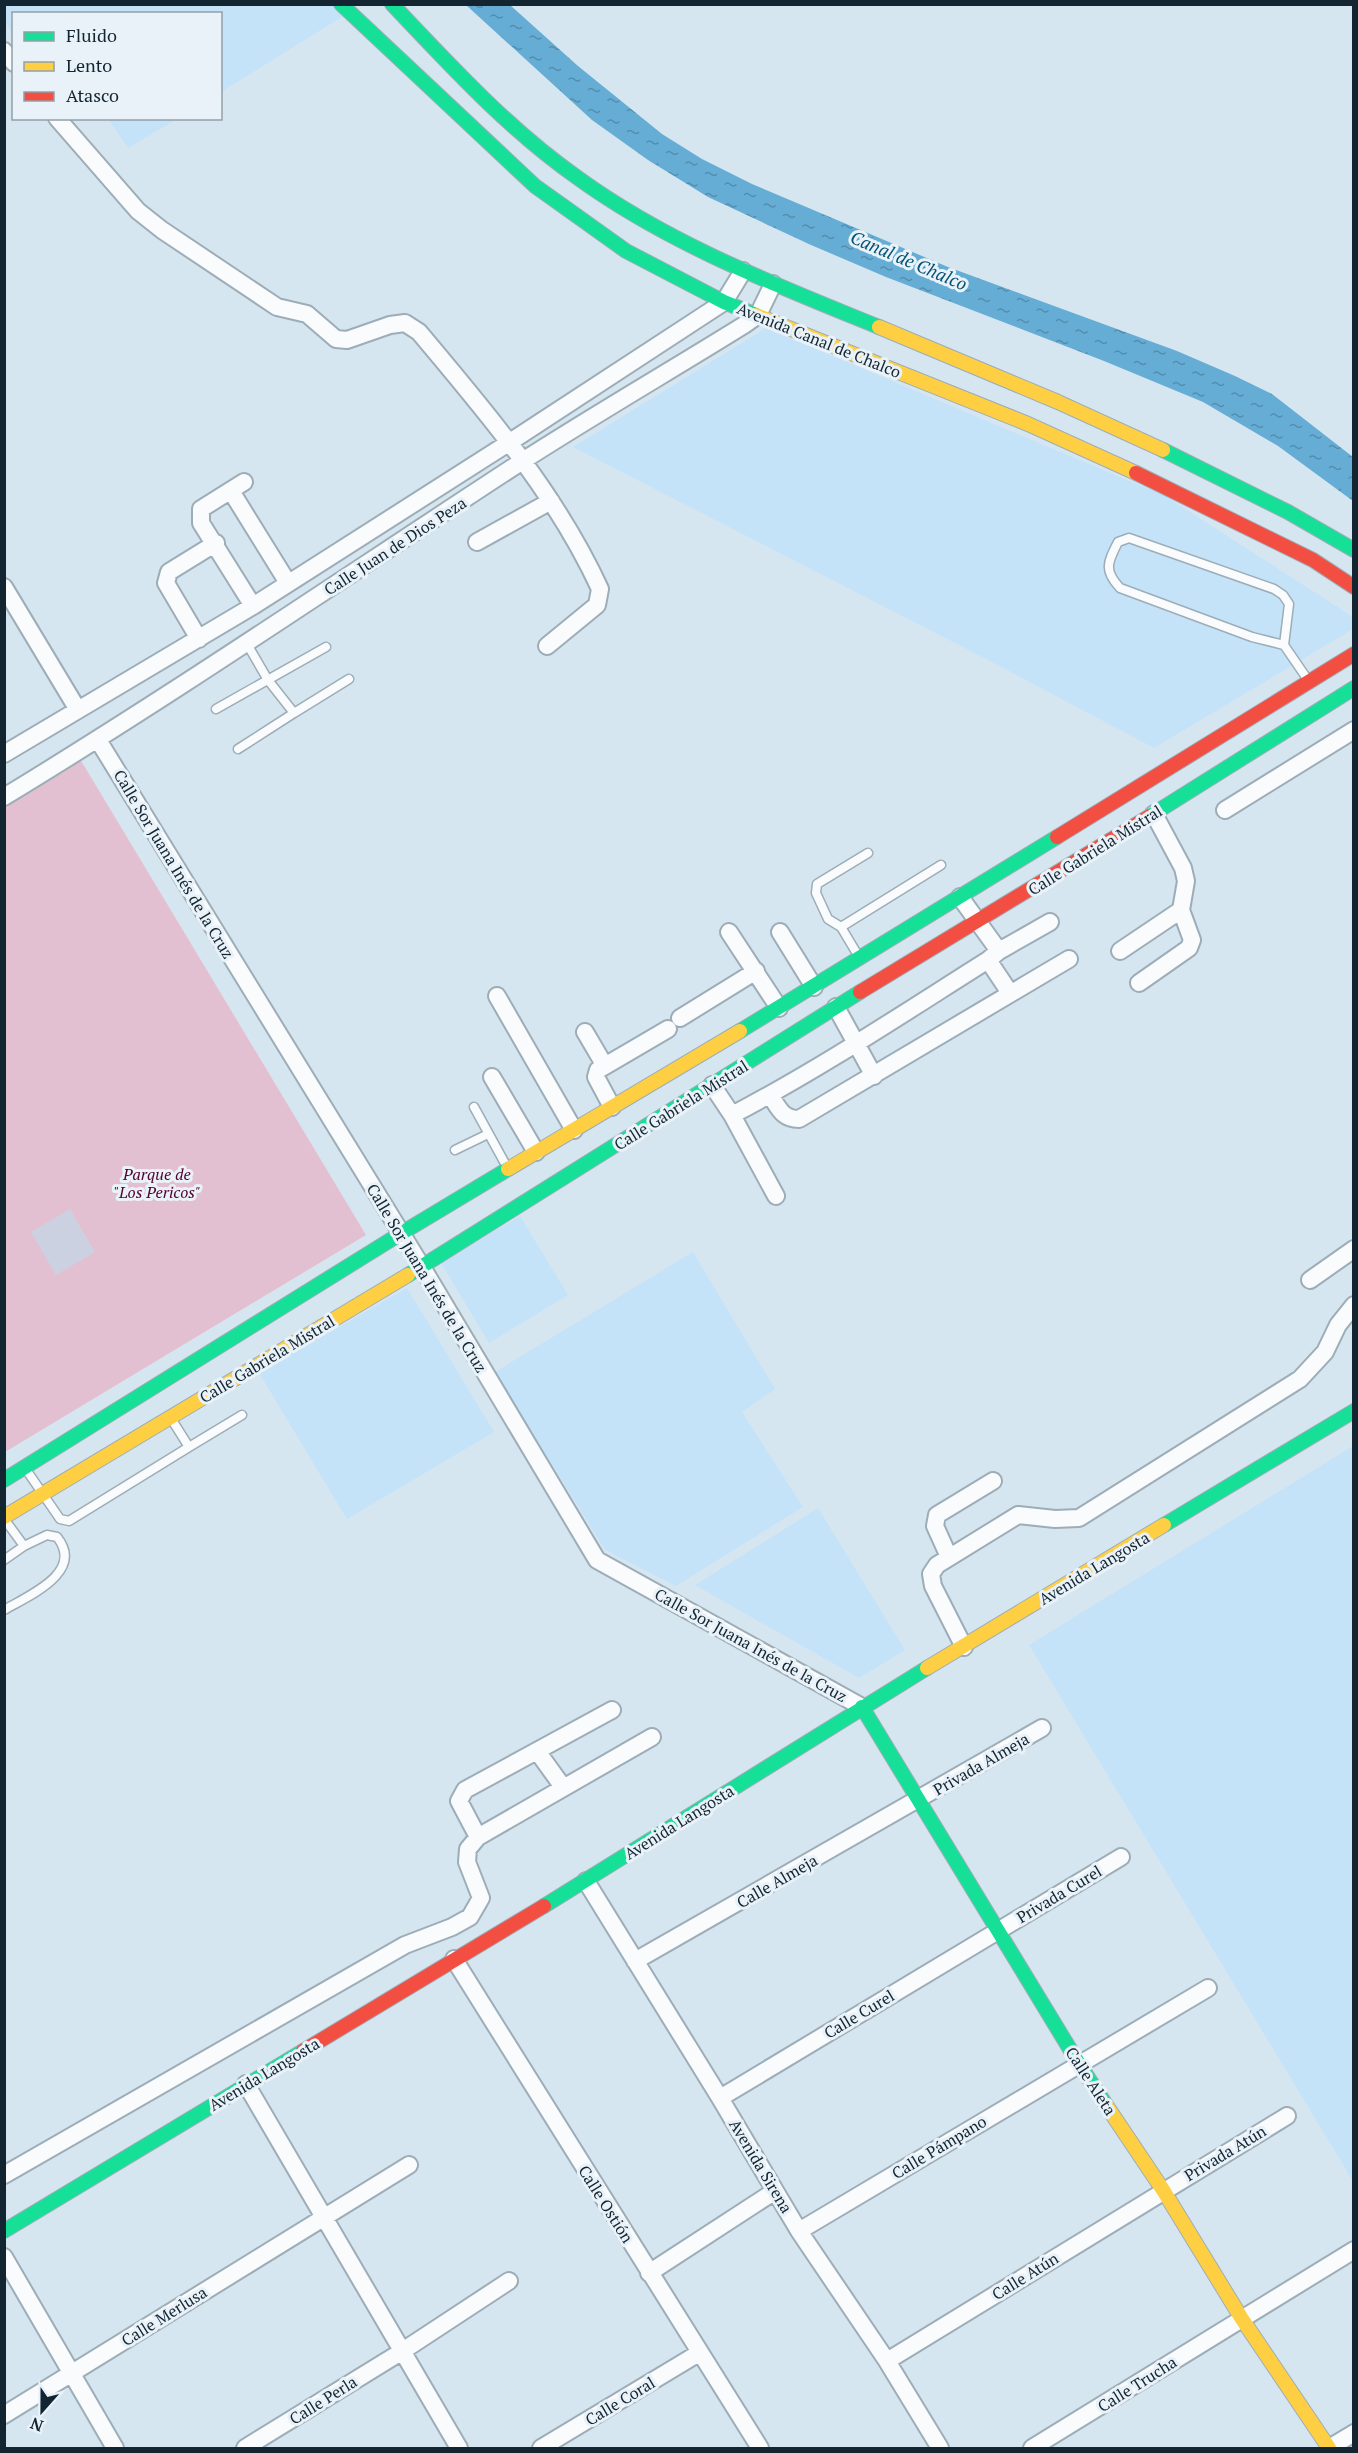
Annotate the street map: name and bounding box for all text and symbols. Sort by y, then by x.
legend [12,12,222,120]
text: Fluido [66,23,117,47]
text: Lento [66,53,112,77]
text: Atasco [66,83,119,107]
water label: Canal de Chalco [847,225,971,295]
street label: Avenida Canal de Chalco [734,297,904,383]
street label: Calle Juan de Dios Peza [320,492,470,600]
street label: Calle Sor Juana Inés de la Cruz [109,765,239,963]
street label: Calle Gabriela Mistral [1024,800,1166,900]
street label: Calle Gabriela Mistral [610,1055,752,1155]
park label: Parque de "Los Pericos" [114,1163,200,1203]
street label: Calle Sor Juana Inés de la Cruz [362,1179,492,1377]
street label: Calle Gabriela Mistral [195,1310,339,1408]
street label: Avenida Langosta [1035,1526,1153,1610]
street label: Calle Sor Juana Inés de la Cruz [651,1583,851,1707]
street label: Privada Almeja [929,1728,1033,1800]
street label: Avenida Langosta [620,1779,738,1865]
street label: Calle Almeja [733,1849,821,1913]
street label: Privada Curel [1012,1860,1106,1928]
street label: Calle Curel [820,1984,898,2044]
street label: Avenida Langosta [205,2032,323,2116]
street label: Calle Aleta [1061,2043,1121,2119]
street label: Calle Pámpano [888,2110,991,2184]
street label: Avenida Sirena [724,2115,798,2217]
street label: Privada Atún [1180,2120,1271,2186]
street label: Calle Ostión [573,2161,639,2247]
street label: Calle Atún [988,2247,1063,2305]
street label: Calle Merlusa [117,2281,211,2351]
street label: Calle Trucha [1093,2351,1181,2417]
street label: Calle Perla [285,2371,361,2429]
street label: Calle Coral [581,2371,659,2430]
north arrow [12,2381,72,2441]
text: N [27,2413,46,2437]

